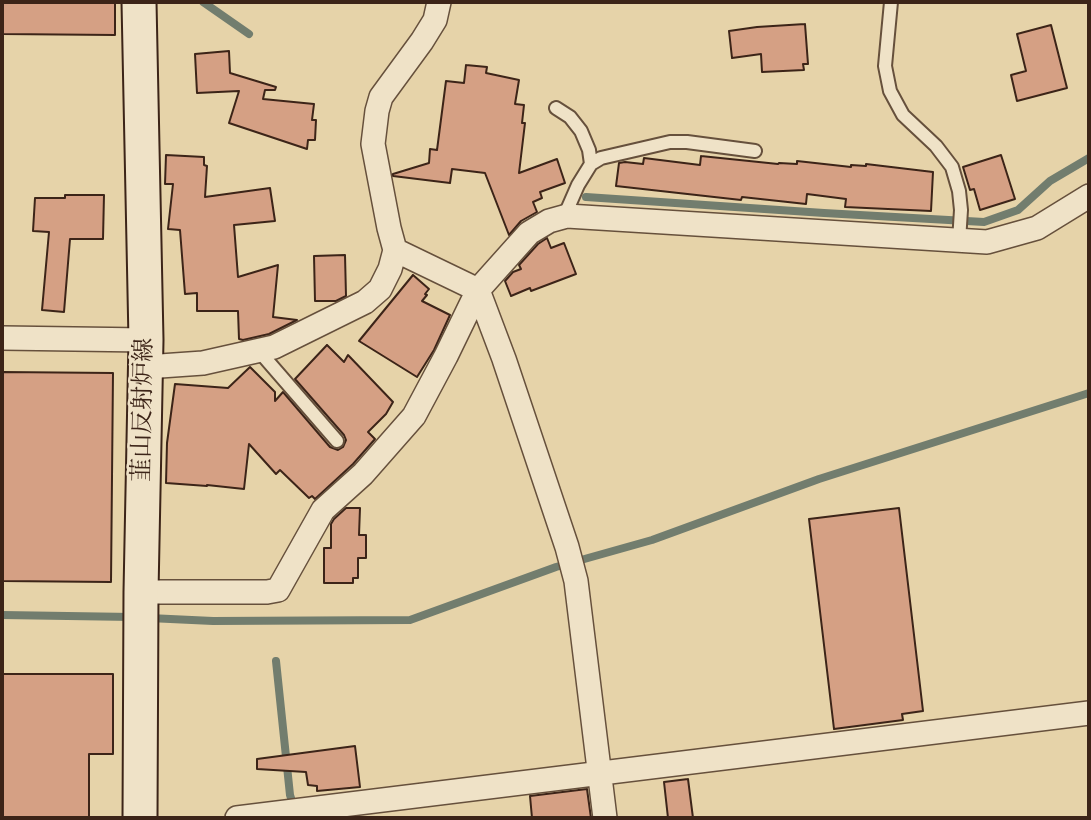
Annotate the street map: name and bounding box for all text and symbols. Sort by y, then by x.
street label: 韮山反射炉線 [128,338,160,482]

